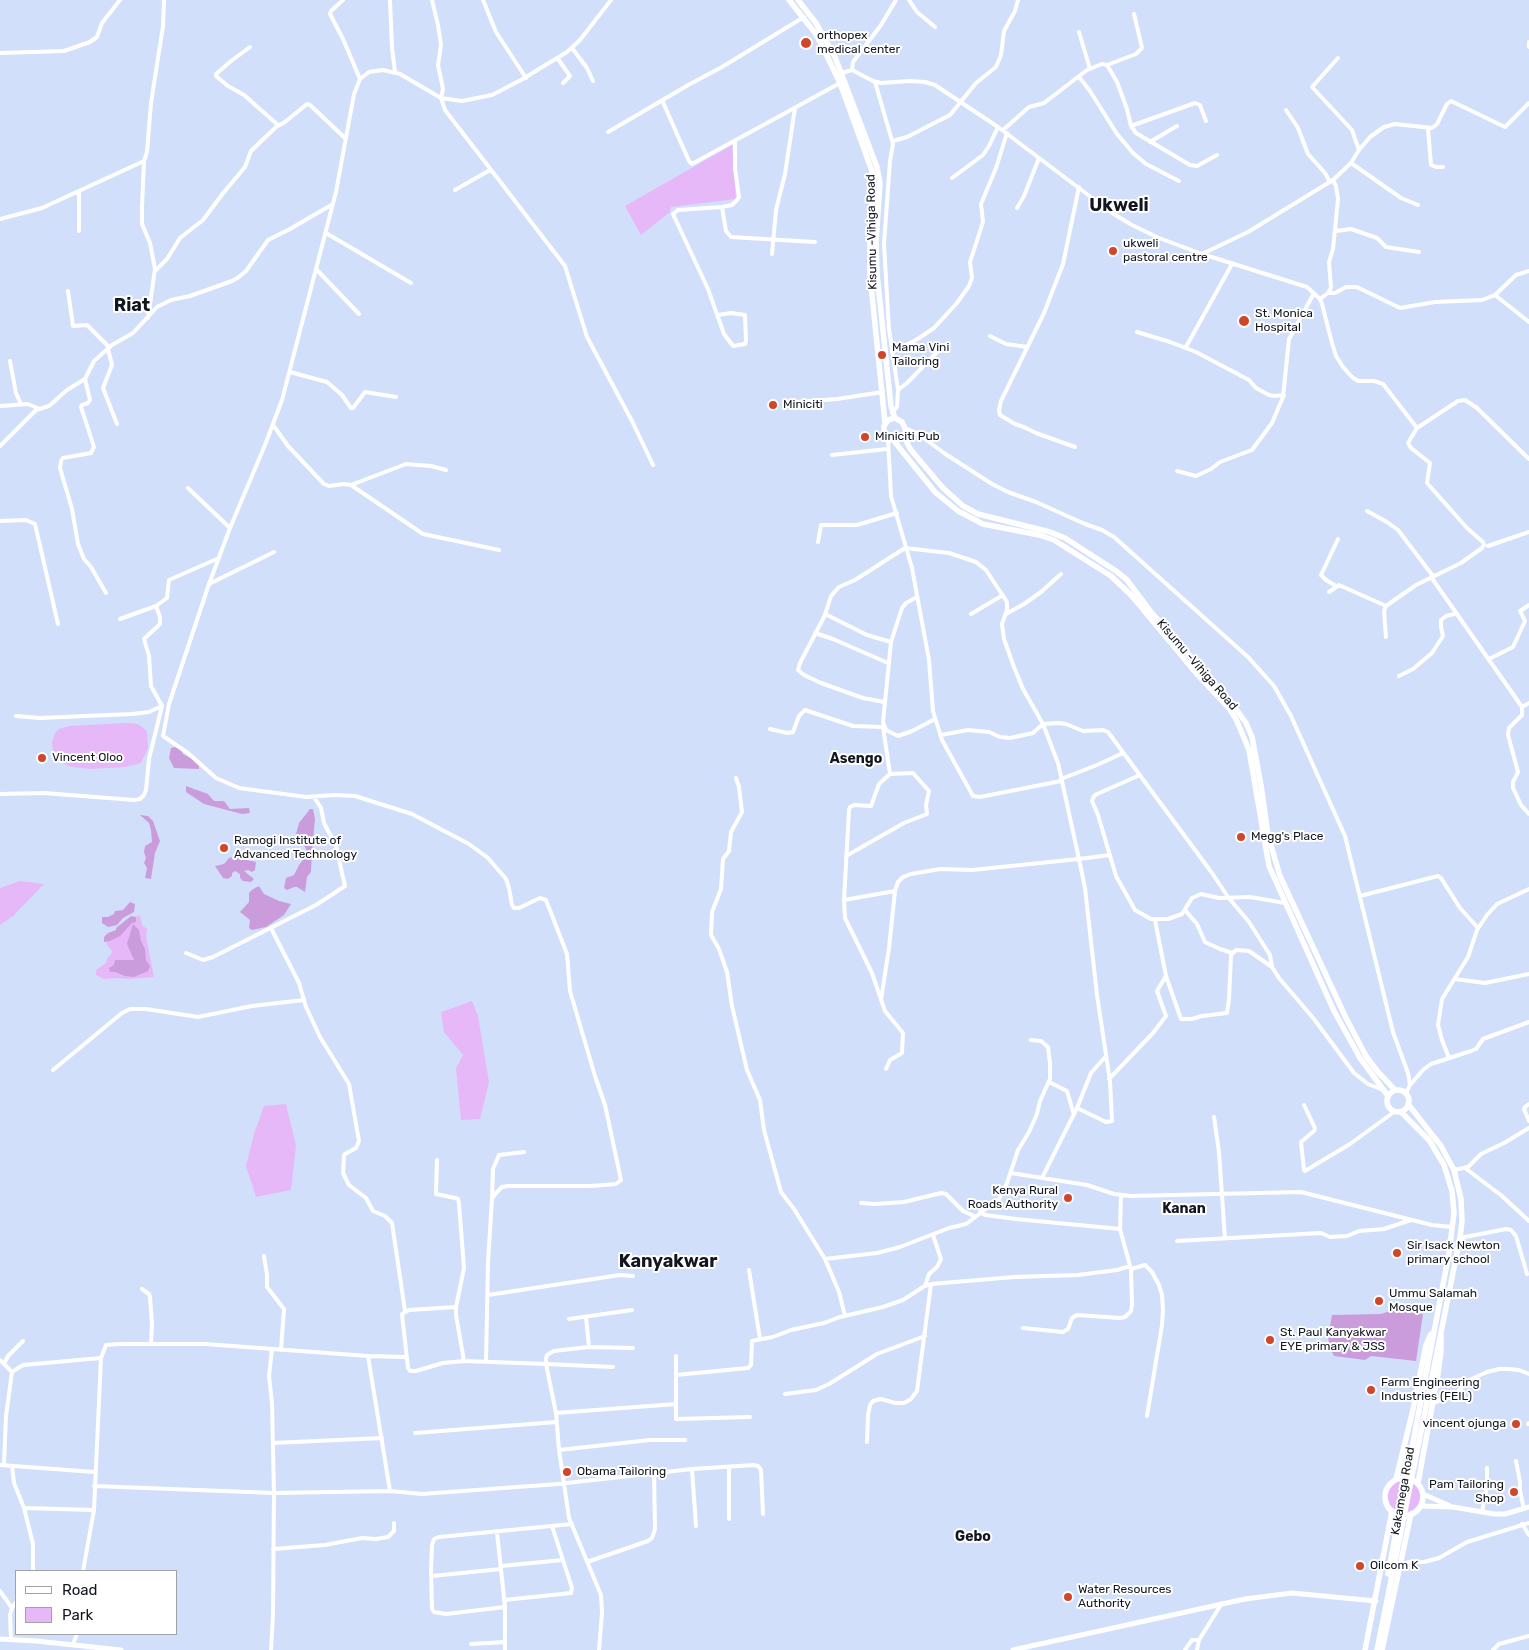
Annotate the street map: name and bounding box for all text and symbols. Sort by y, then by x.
place label: orthopex medical center [817,29,900,57]
marker: orthopex medical center [799,36,813,50]
street label: Kisumu -Vihiga Road [864,174,880,290]
district label: Ukweli [1089,195,1149,217]
place label: ukweli pastoral centre [1123,237,1208,265]
marker: ukweli pastoral centre [1107,245,1119,257]
district label: Riat [114,295,150,317]
place label: St. Monica Hospital [1255,307,1313,335]
marker: St. Monica Hospital [1237,314,1251,328]
place label: Mama Vini Tailoring [892,341,949,369]
marker: Mama Vini Tailoring [876,349,888,361]
place label: Miniciti [783,398,823,412]
marker: Miniciti [767,399,779,411]
place label: Miniciti Pub [875,430,940,444]
marker: Miniciti Pub [859,431,871,443]
street label: Kisumu -Vihiga Road [1154,617,1240,713]
place label: Vincent Oloo [52,751,123,765]
district label: Asengo [830,751,882,767]
marker: Vincent Oloo [36,752,48,764]
place label: Megg's Place [1251,830,1323,844]
marker: Megg's Place [1235,831,1247,843]
place label: Ramogi Institute of Advanced Technology [234,834,357,862]
marker: Ramogi Institute of Advanced Technology [218,842,230,854]
place label: Kenya Rural Roads Authority [968,1184,1058,1212]
marker: Kenya Rural Roads Authority [1062,1192,1074,1204]
district label: Kanan [1162,1201,1206,1217]
place label: Sir Isack Newton primary school [1407,1239,1500,1267]
marker: Sir Isack Newton primary school [1391,1247,1403,1259]
district label: Kanyakwar [619,1251,717,1273]
place label: Ummu Salamah Mosque [1389,1287,1477,1315]
marker: Ummu Salamah Mosque [1373,1295,1385,1307]
place label: St. Paul Kanyakwar EYE primary & JSS [1280,1326,1386,1354]
marker: St. Paul Kanyakwar EYE primary & JSS [1264,1334,1276,1346]
place label: Farm Engineering Industries (FEIL) [1381,1376,1480,1404]
marker: Farm Engineering Industries (FEIL) [1365,1384,1377,1396]
place label: vincent ojunga [1423,1417,1506,1431]
marker: vincent ojunga [1510,1418,1522,1430]
street label: Kakamega Road [1388,1446,1418,1536]
place label: Obama Tailoring [577,1465,666,1479]
marker: Obama Tailoring [561,1466,573,1478]
place label: Pam Tailoring Shop [1429,1478,1504,1506]
marker: Pam Tailoring Shop [1508,1486,1520,1498]
district label: Gebo [955,1529,991,1545]
place label: Oilcom K [1370,1559,1418,1573]
marker: Oilcom K [1354,1560,1366,1572]
legend [15,1570,178,1635]
text: Road [62,1581,98,1599]
place label: Water Resources Authority [1078,1583,1171,1611]
marker: Water Resources Authority [1062,1591,1074,1603]
text: Park [62,1606,93,1624]

